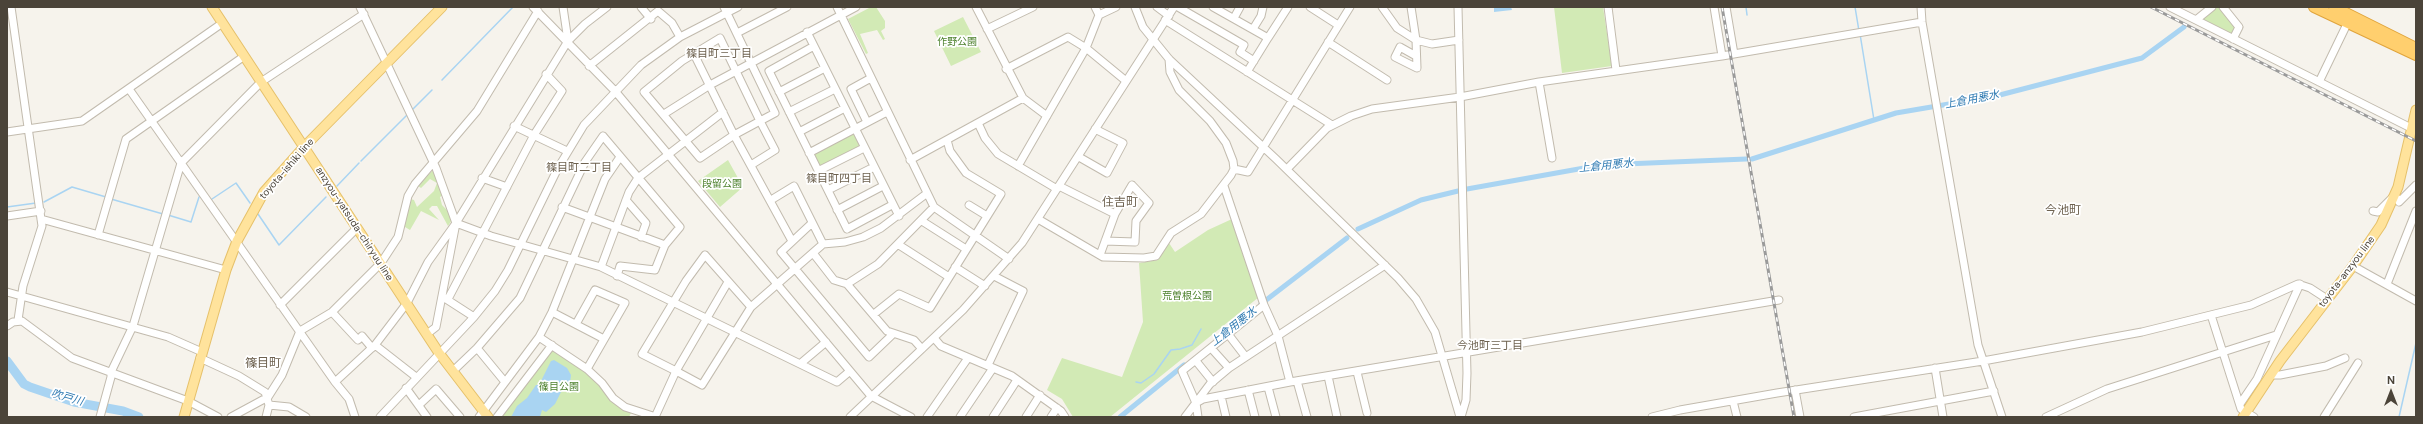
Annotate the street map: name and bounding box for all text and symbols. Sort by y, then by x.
park label: 作野公園 [937,36,977,48]
district label: 篠目町三丁目 [686,47,752,61]
water label: 上倉用悪水 [1944,88,2000,112]
street label: toyota-ishiki line [257,136,317,202]
water label: 上倉用悪水 [1578,157,1634,175]
district label: 篠目町二丁目 [546,161,612,175]
street label: anzyou-yatsuda-chiryuu line [313,165,395,283]
district label: 篠目町四丁目 [806,172,872,186]
park label: 段留公園 [702,178,742,190]
district label: 住吉町 [1102,196,1138,210]
district label: 今池町 [2045,204,2081,218]
street label: toyota-anzyou line [2316,234,2378,310]
park label: 荒曽根公園 [1162,290,1212,302]
water label: 上倉用悪水 [1208,305,1260,349]
district label: 今池町三丁目 [1457,339,1523,353]
district label: 篠目町 [245,357,281,371]
north arrow [2371,372,2411,412]
text: N [2387,373,2395,387]
park label: 篠目公園 [539,381,579,393]
water label: 吹戸川 [49,387,85,409]

